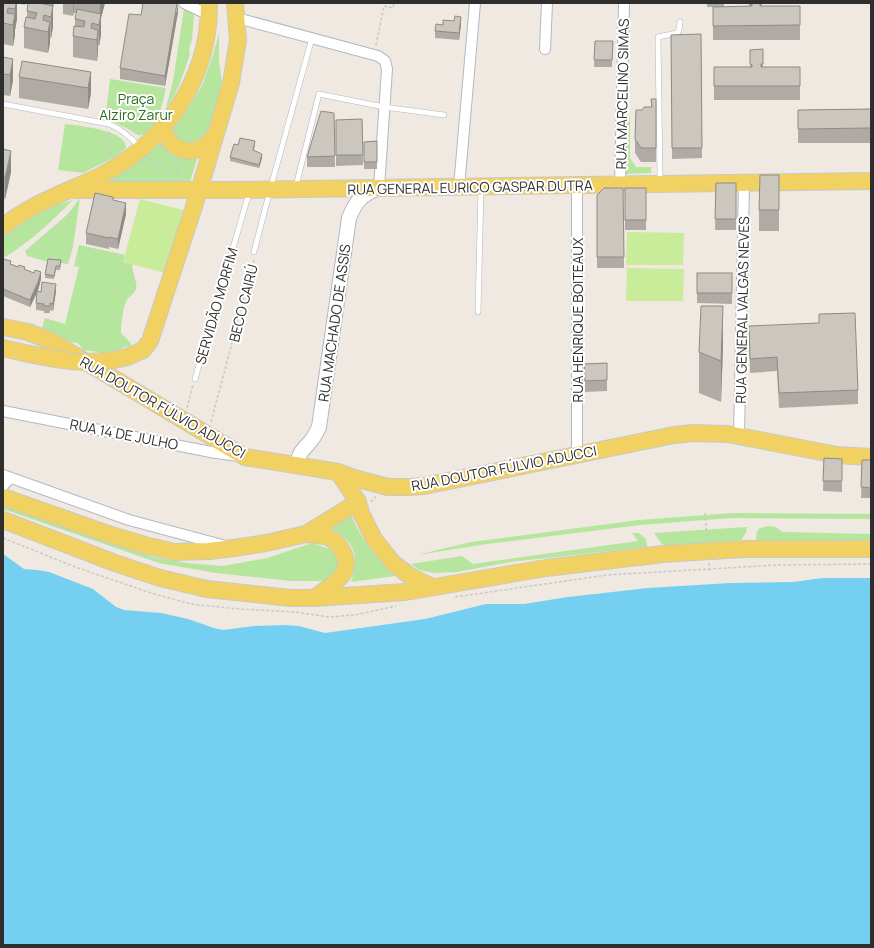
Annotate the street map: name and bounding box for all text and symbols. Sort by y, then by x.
street label: RUA MARCELINO SIMAS [611,18,633,170]
park label: Praça Alziro Zarur [99,89,173,124]
street label: RUA GENERAL EURICO GASPAR DUTRA [347,175,593,199]
street label: RUA GENERAL VALGAS NEVES [731,216,753,404]
street label: RUA HENRIQUE BOITEAUX [568,237,587,403]
street label: RUA MACHADO DE ASSIS [314,242,355,403]
street label: SERVIDÃO MORFIM [190,245,242,367]
street label: BECO CAIRÚ [224,262,262,344]
street label: RUA DOUTOR FÚLVIO ADUCCI [77,352,249,462]
street label: RUA 14 DE JULHO [68,414,180,454]
street label: RUA DOUTOR FÚLVIO ADUCCI [410,441,598,495]

